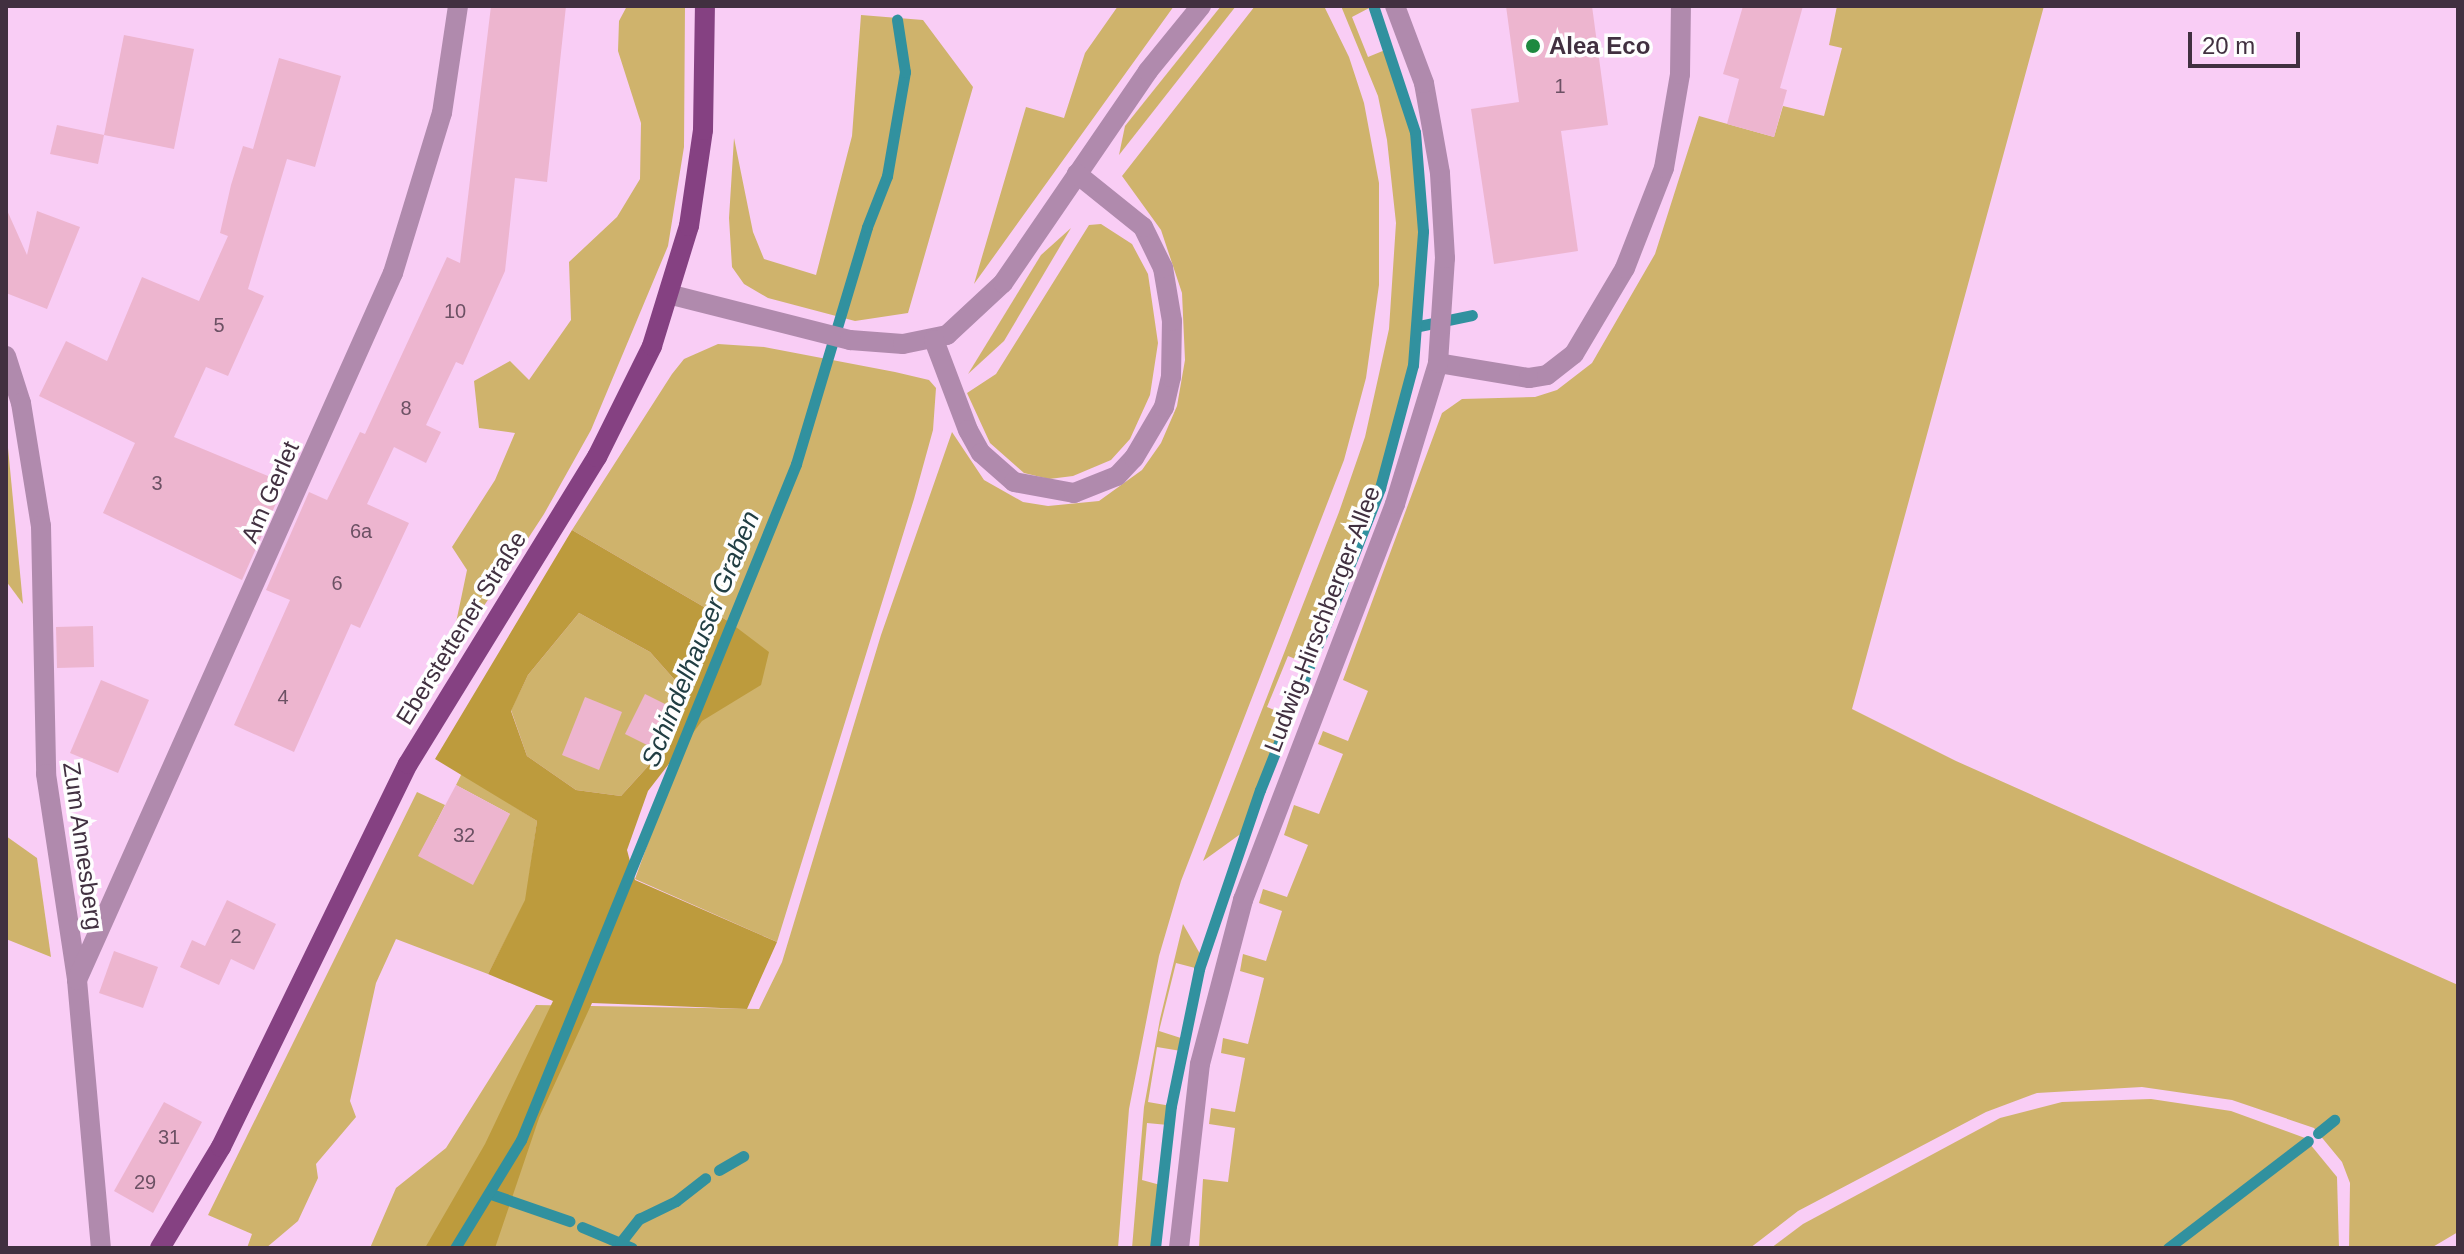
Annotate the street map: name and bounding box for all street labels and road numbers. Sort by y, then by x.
street label: Am Gerlet [235,437,305,547]
street label: Ludwig-Hirschberger-Allee [1258,482,1386,756]
street label: Eberstettener Straße [390,526,532,730]
street label: Zum Annesberg [57,759,109,933]

